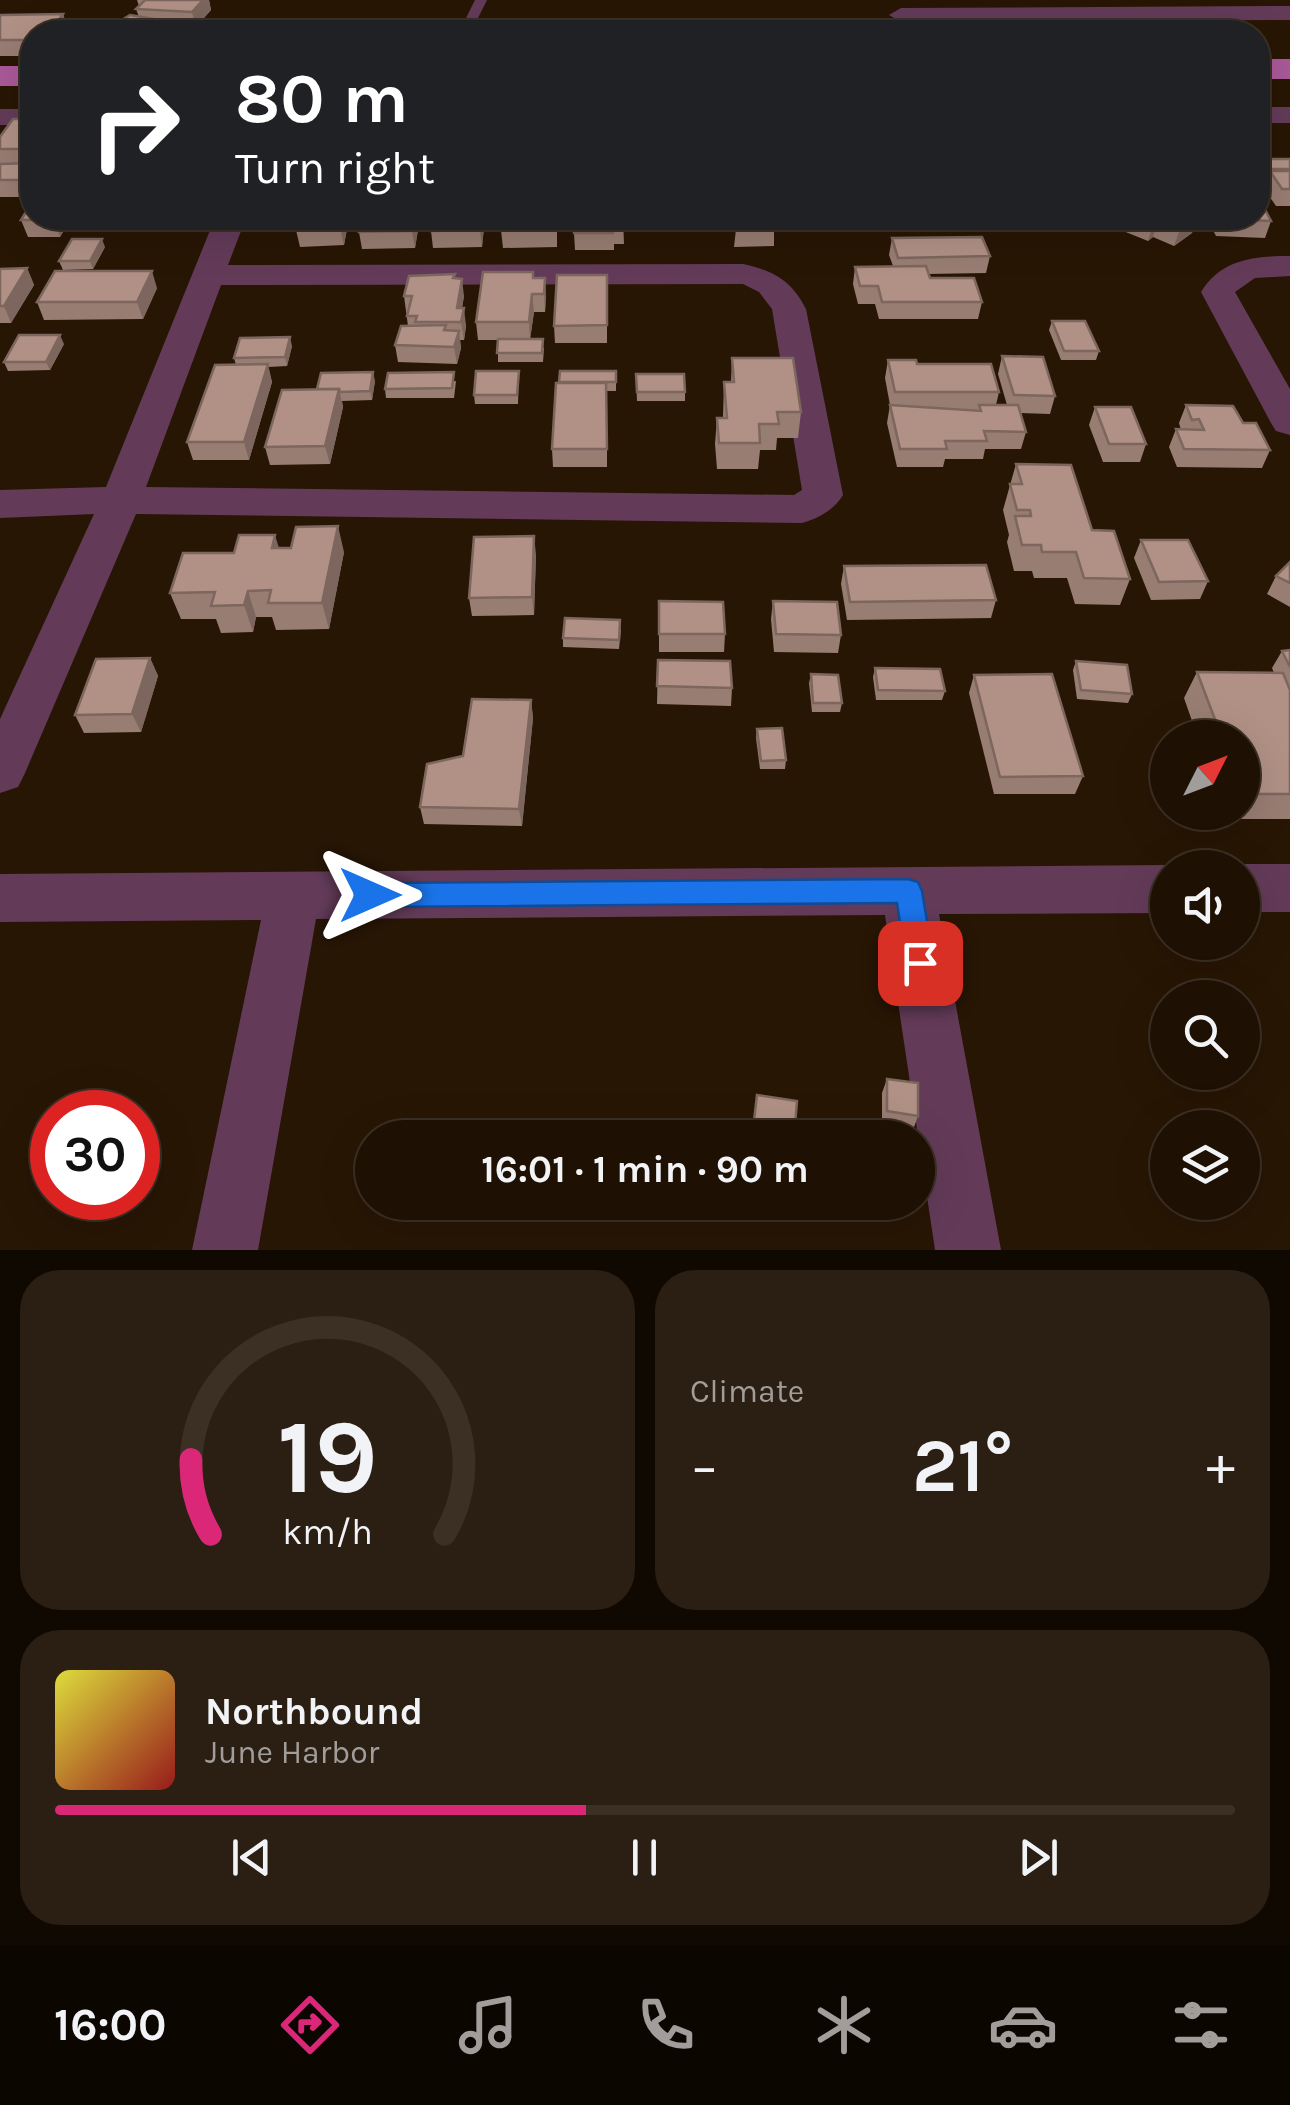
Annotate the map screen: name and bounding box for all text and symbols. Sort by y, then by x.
text: 80 m [235,58,409,140]
icon: right [70,60,200,190]
text: Turn right [235,142,435,194]
north arrow [1150,720,1260,830]
map controls [1150,720,1260,1220]
position arrow [318,843,422,947]
button: sound [1150,850,1260,960]
pin [878,921,963,1006]
icon: arrive [893,936,948,991]
button: search [1150,980,1260,1090]
speed limit sign: 30 [30,1090,160,1220]
button: layers [1150,1110,1260,1220]
text: 16:01 · 1 min · 90 m [481,1147,809,1192]
text: Climate [690,1373,804,1410]
text: 19 [277,1397,378,1518]
text: 21° [912,1422,1013,1510]
text: − [690,1434,719,1498]
text: + [1206,1434,1235,1498]
text: km/h [282,1511,373,1553]
text: Northbound [205,1689,423,1734]
text: June Harbor [205,1734,379,1771]
icon: previous [224,1830,279,1885]
icon: pause [617,1830,672,1885]
icon: next [1011,1830,1066,1885]
icon: directions [275,1990,345,2060]
icon: music [453,1990,523,2060]
icon: phone [631,1990,701,2060]
icon: climate [809,1990,879,2060]
icon: car [988,1990,1058,2060]
icon: filters [1166,1990,1236,2060]
text: 16:00 [54,1999,167,2051]

